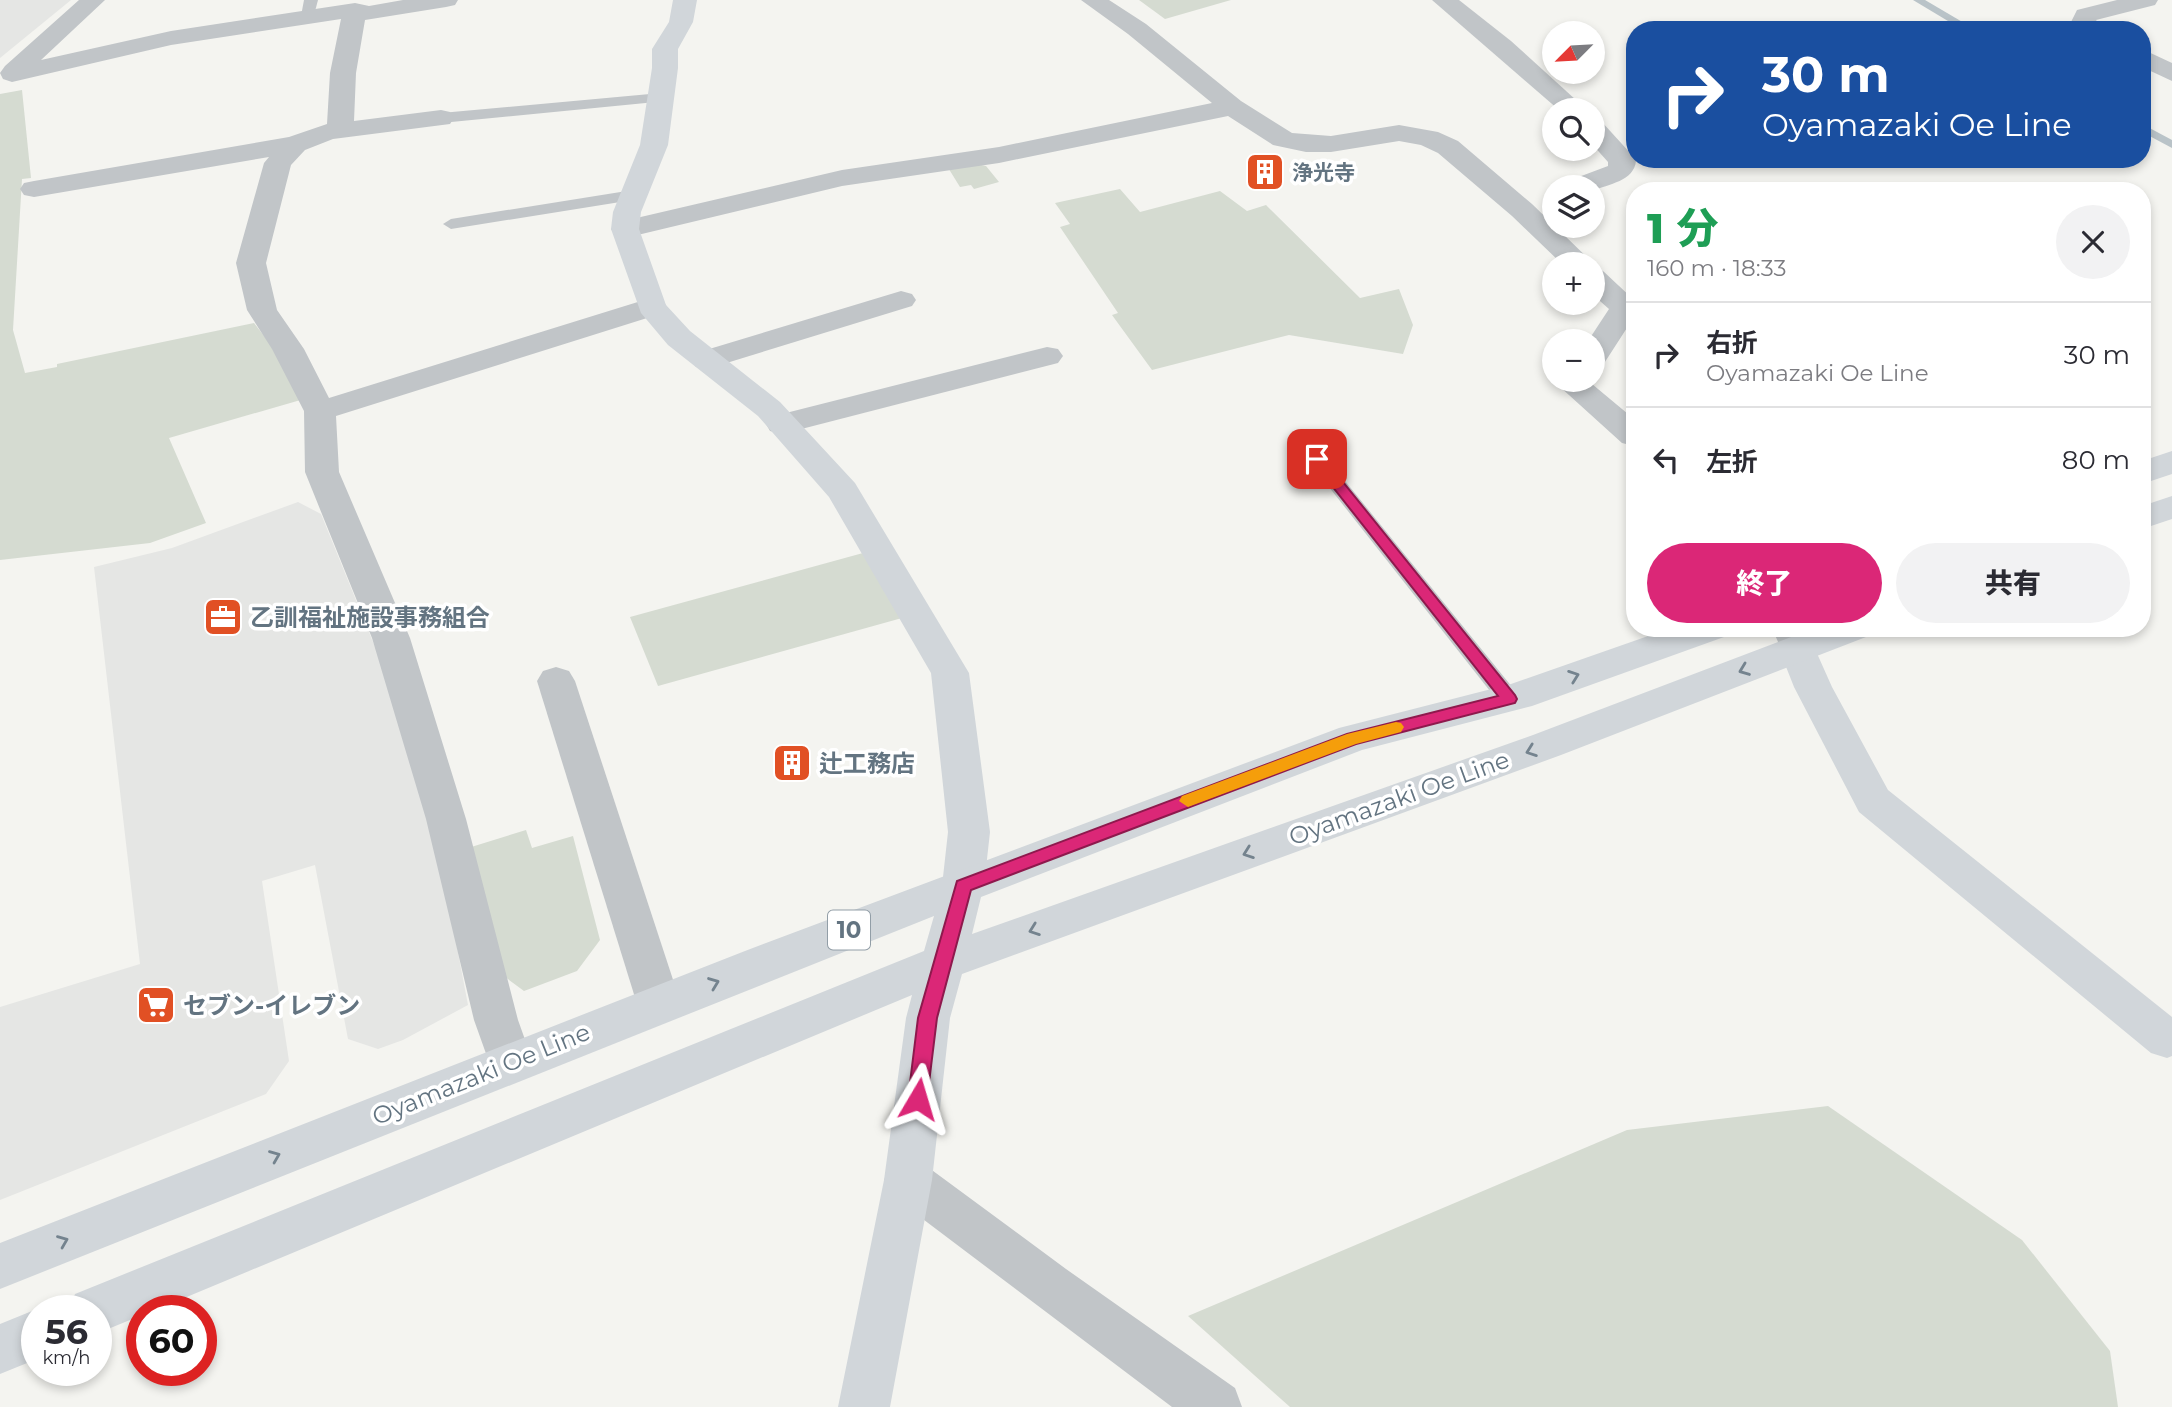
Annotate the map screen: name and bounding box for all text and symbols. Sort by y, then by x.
north arrow [1542,21,1605,84]
map controls [1542,21,1605,392]
text: 30 m [1762,45,1890,104]
icon: right [1647,49,1738,140]
button: search [1542,98,1605,161]
text: Oyamazaki Oe Line [1762,105,2072,144]
building icon: 浄光寺 [1244,151,1286,193]
place label: 浄光寺 [1292,160,1355,185]
button: layers [1542,175,1605,238]
text: 1 分 [1647,202,1718,254]
button: close [2056,205,2130,279]
button: + [1542,252,1605,315]
text: 160 m · 18:33 [1647,254,1787,282]
text: 右折 [1706,327,1758,359]
button: − [1542,329,1605,392]
icon: right [1647,336,1685,374]
text: 30 m [2064,339,2130,371]
text: Oyamazaki Oe Line [1706,359,1929,387]
pin [1287,429,1347,489]
icon: arrive [1298,440,1336,478]
icon: left [1647,441,1685,479]
text: 80 m [2062,444,2130,476]
text: 左折 [1706,446,1758,478]
button: 終了 [1647,543,1882,623]
button: 共有 [1896,543,2130,623]
office icon: 乙訓福祉施設事務組合 [202,596,244,638]
place label: 乙訓福祉施設事務組合 [250,603,490,632]
one-way arrow [1738,662,1750,676]
one-way arrow [1567,670,1579,684]
building icon: 辻工務店 [771,742,813,784]
one-way arrow [1526,743,1538,757]
street label: Oyamazaki Oe Line [1285,745,1513,851]
place label: 辻工務店 [819,749,915,778]
one-way arrow [1242,845,1254,859]
road number: 10 [828,911,870,950]
one-way arrow [1028,922,1040,936]
one-way arrow [707,977,719,991]
supermarket icon: セブン-イレブン [135,984,177,1026]
place label: セブン-イレブン [183,991,360,1020]
street label: Oyamazaki Oe Line [368,1017,594,1131]
position arrow [881,1062,955,1136]
one-way arrow [268,1151,280,1165]
one-way arrow [56,1235,69,1249]
speed limit sign: 60 [126,1295,217,1386]
text: 56 [45,1310,88,1353]
text: km/h [42,1347,91,1369]

